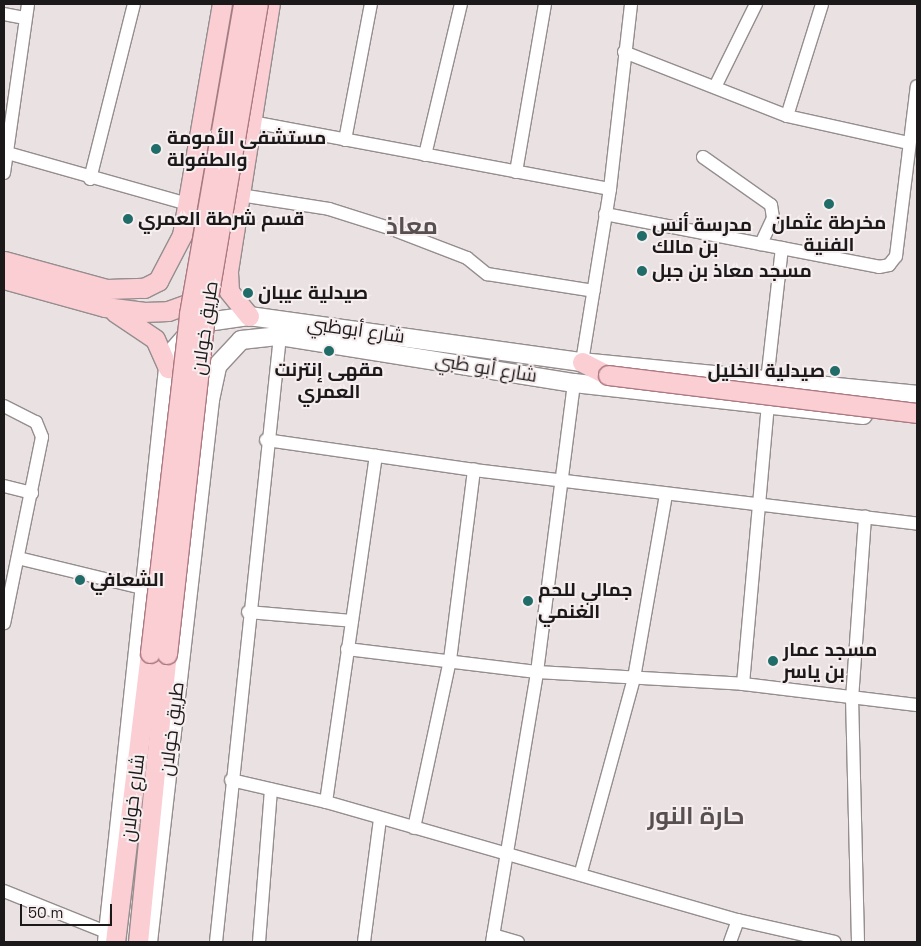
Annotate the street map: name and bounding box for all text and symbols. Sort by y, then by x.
place label: مستشفى الأمومة والطفولة [167,127,326,171]
marker: مستشفى الأمومة والطفولة [149,142,163,156]
marker: مخرطة عثمان الفنية [823,198,835,210]
place label: قسم شرطة العمري [138,208,304,230]
district label: معاذ [386,212,438,240]
place label: مخرطة عثمان الفنية [772,212,886,256]
marker: قسم شرطة العمري [122,213,134,225]
place label: مدرسة أنس بن مالك [652,214,752,258]
marker: مدرسة أنس بن مالك [636,230,648,242]
place label: مسجد معاذ بن جبل [652,260,812,282]
marker: مسجد معاذ بن جبل [636,265,648,277]
street label: طريق خولان [187,280,223,376]
place label: صيدلية عيبان [258,282,368,304]
marker: صيدلية عيبان [242,287,254,299]
street label: شارع أبوظبي [306,312,406,348]
marker: مقهى إنترنت العمري [323,345,335,357]
street label: شارع أبو ظبي [433,349,539,387]
place label: مقهى إنترنت العمري [274,359,384,403]
place label: صيدلية الخليل [708,360,825,382]
marker: صيدلية الخليل [829,365,841,377]
place label: الشعافي [90,569,165,591]
marker: الشعافي [74,574,86,586]
place label: جمالي للحم الغنمي [538,579,632,623]
marker: جمالي للحم الغنمي [522,595,534,607]
place label: مسجد عمار بن ياسر [783,639,877,683]
marker: مسجد عمار بن ياسر [767,655,779,667]
street label: طريق خولان [155,681,189,777]
street label: شارع خولان [116,753,150,843]
district label: حارة النور [648,802,744,830]
scale bar [22,894,115,926]
text: 50 m [28,903,63,922]

